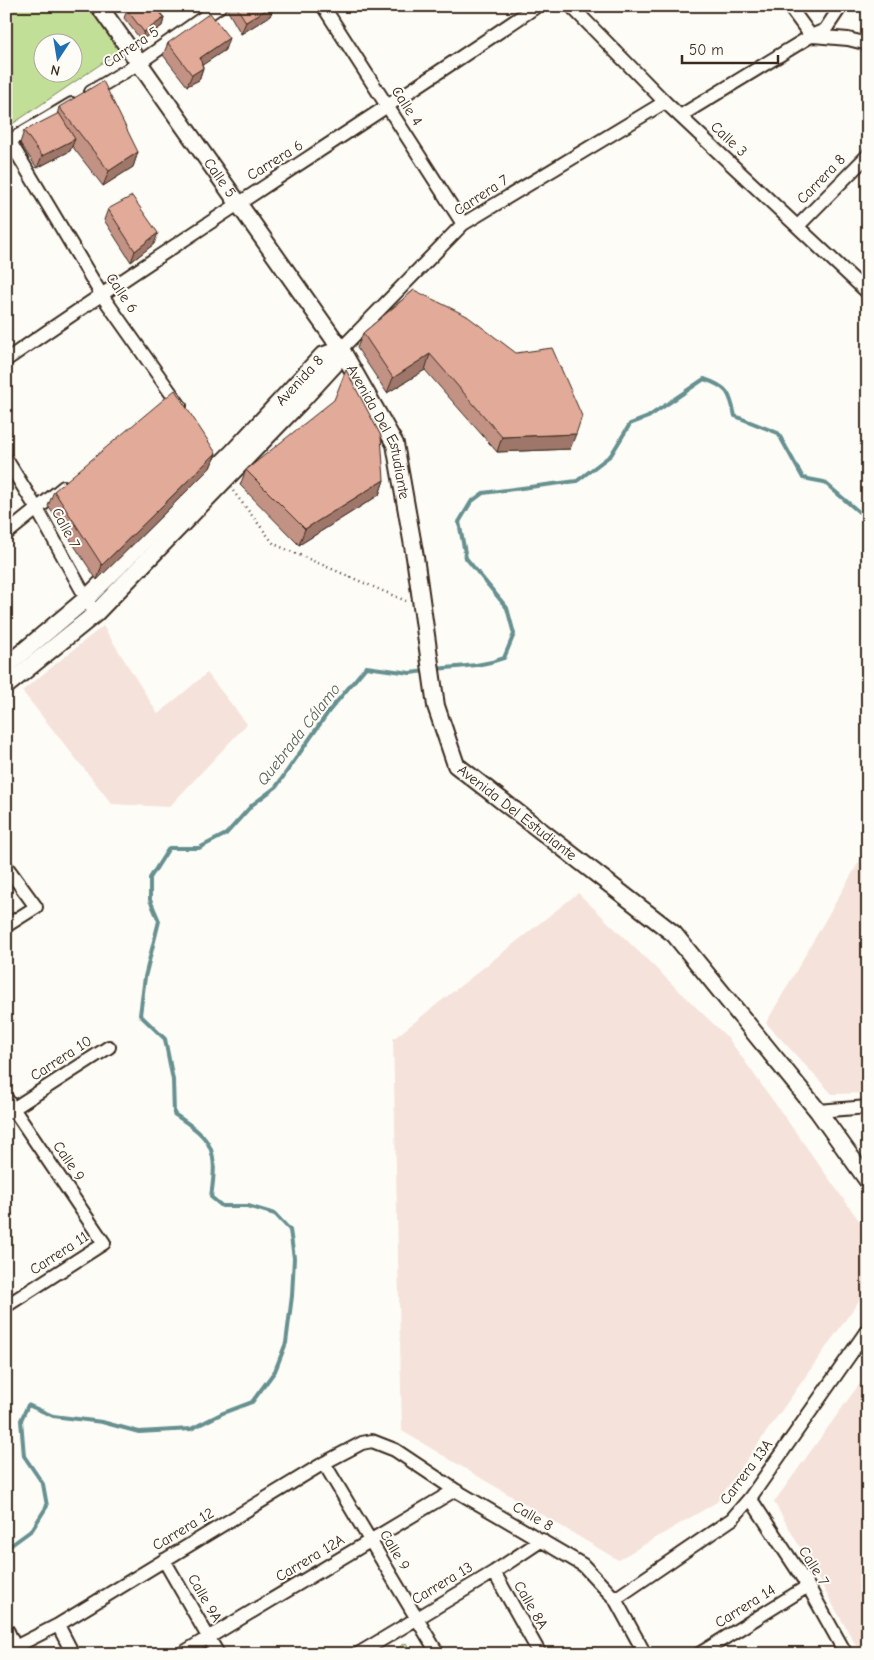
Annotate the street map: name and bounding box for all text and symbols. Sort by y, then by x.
street label: Carrera 5 [100,22,162,72]
north arrow [32,32,82,82]
scale bar [682,32,778,64]
text: 50 m [689,41,724,59]
text: N [49,61,62,79]
street label: Calle 4 [388,83,426,129]
street label: Calle 3 [707,118,751,160]
street label: Carrera 6 [244,136,306,184]
street label: Carrera 8 [793,150,849,208]
street label: Calle 5 [200,154,240,201]
street label: Carrera 7 [450,171,512,219]
street label: Calle 6 [102,270,142,316]
street label: Avenida 8 [272,351,327,409]
street label: Avenida Del Estudiante [343,361,414,501]
street label: Calle 7 [48,505,84,551]
water label: Quebrada Cálamo [254,680,344,789]
street label: Avenida Del Estudiante [454,761,581,865]
street label: Carrera 10 [27,1032,95,1084]
street label: Calle 9 [49,1138,89,1184]
street label: Carrera 11 [26,1227,92,1279]
street label: Carrera 13A [716,1436,776,1508]
street label: Calle 8 [510,1497,556,1535]
street label: Carrera 12 [149,1504,217,1554]
street label: Calle 9 [376,1527,414,1574]
street label: Carrera 12A [272,1530,348,1586]
street label: Calle 7 [795,1543,833,1589]
street label: Carrera 13 [408,1558,476,1608]
street label: Calle 9A [184,1571,226,1626]
street label: Calle 8A [510,1578,552,1632]
street label: Carrera 14 [712,1580,778,1632]

